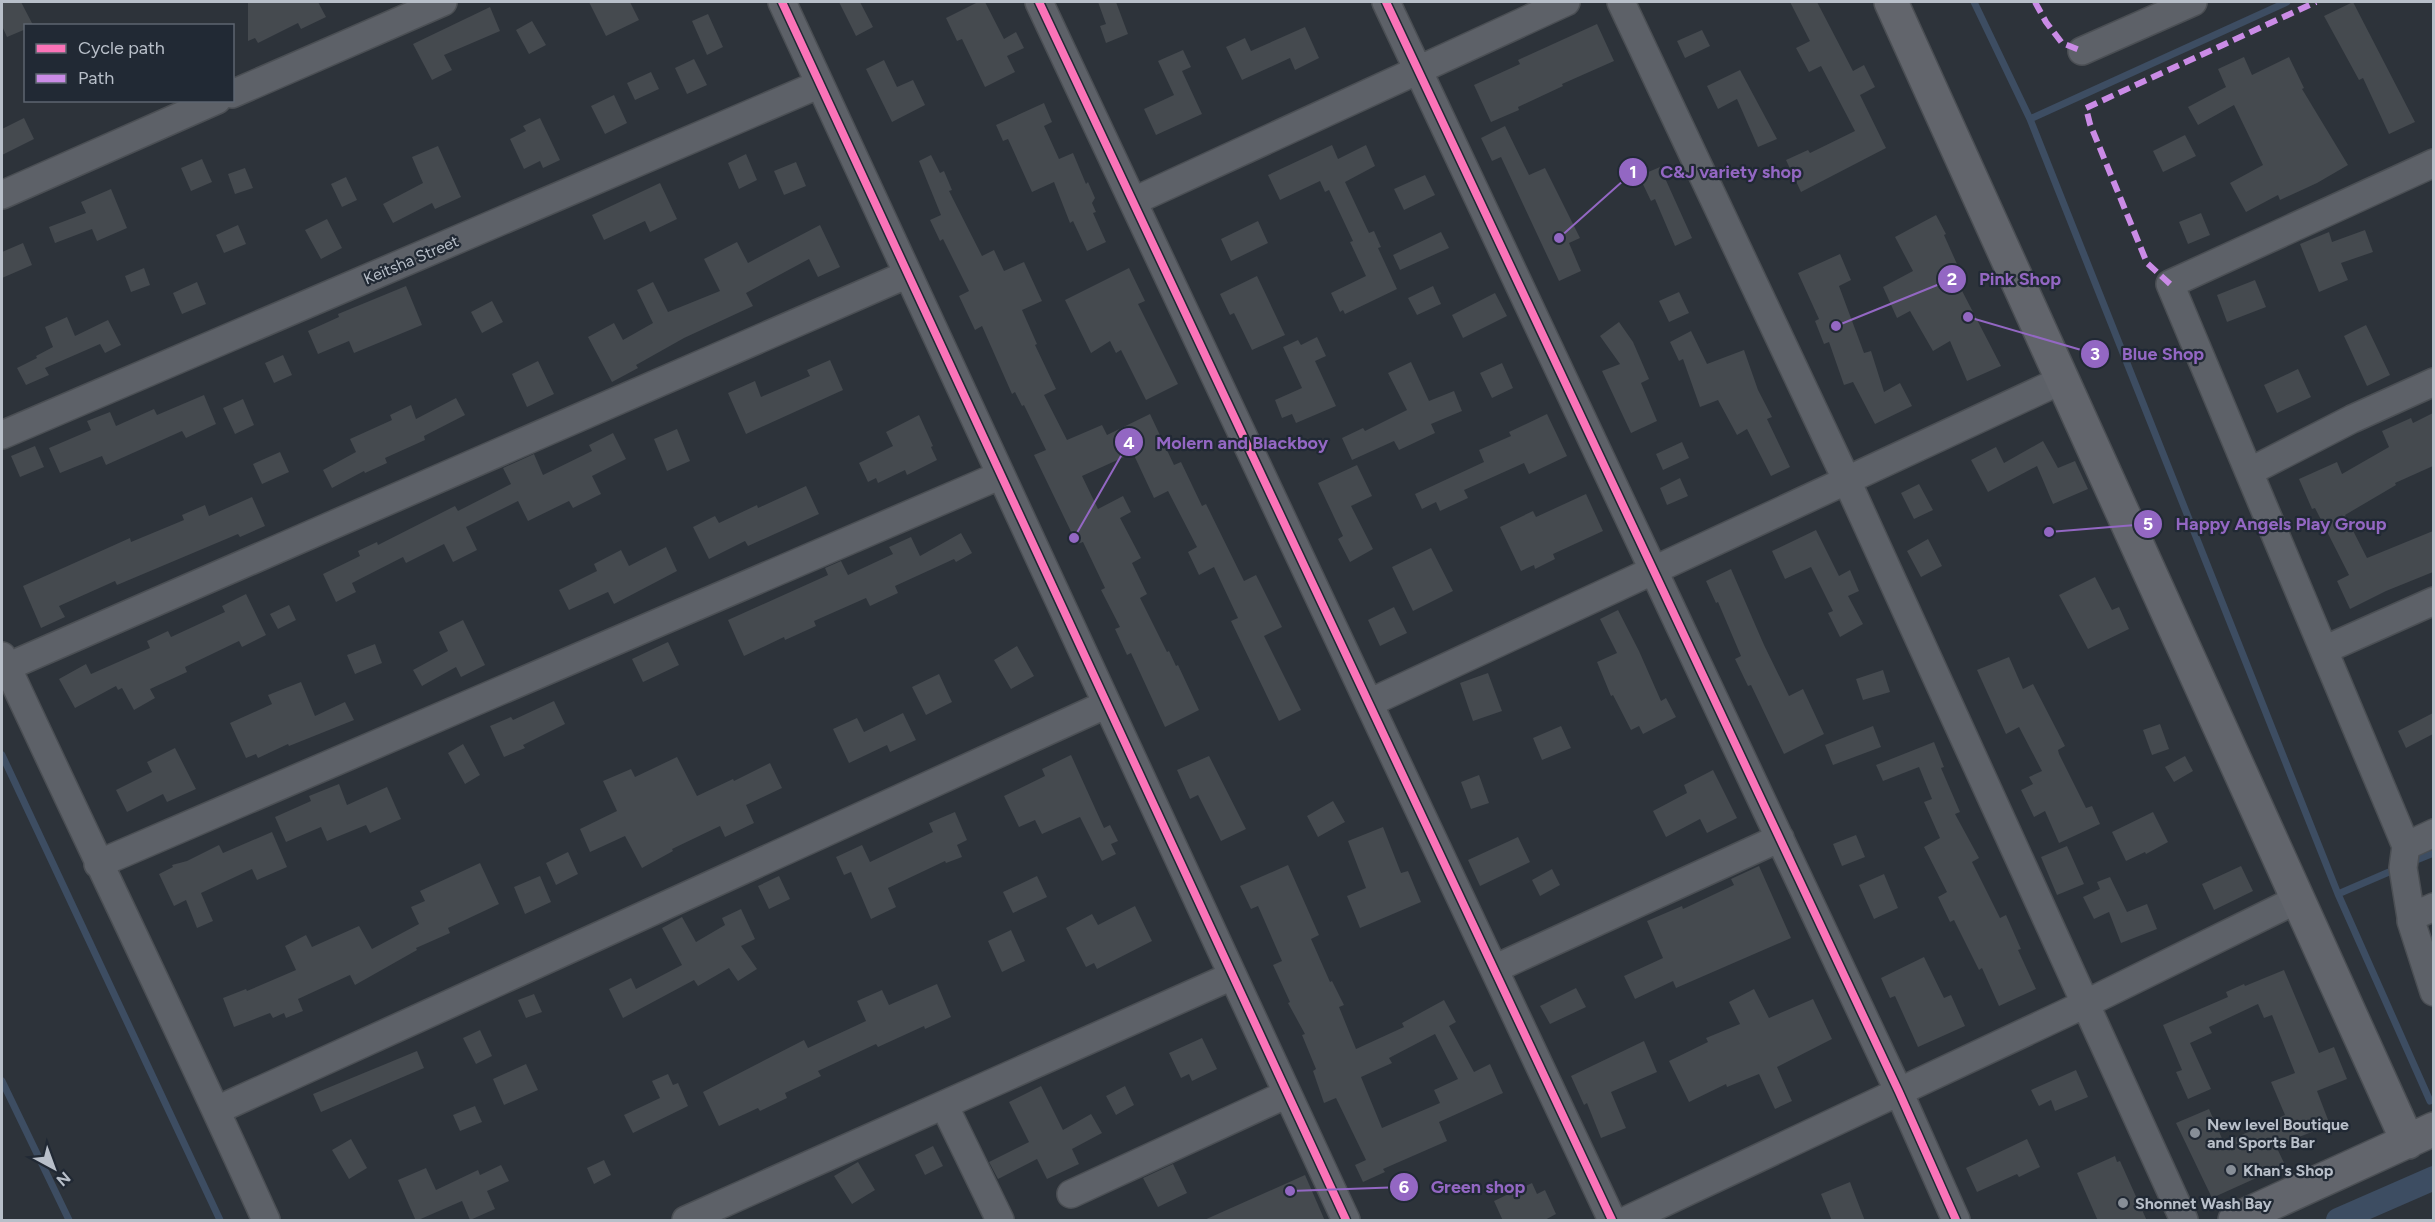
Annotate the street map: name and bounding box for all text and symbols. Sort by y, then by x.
legend [24,24,234,102]
text: Cycle path [78,37,165,59]
text: Path [78,67,114,89]
callout: C&J variety shop [1618,154,1814,190]
text: 1 [1629,161,1637,183]
text: C&J variety shop [1660,161,1802,183]
street label: Keitsha Street [361,231,461,289]
callout: Pink Shop [1937,261,2073,297]
text: 2 [1947,268,1957,290]
text: Pink Shop [1979,268,2061,290]
callout: Blue Shop [2080,336,2216,372]
text: 3 [2090,343,2100,365]
text: Blue Shop [2122,343,2204,365]
callout: Molern and Blackboy [1114,424,1341,460]
text: 4 [1123,432,1135,454]
text: Molern and Blackboy [1156,432,1329,454]
callout: Happy Angels Play Group [2133,506,2398,542]
text: 5 [2143,513,2153,535]
text: Happy Angels Play Group [2176,513,2387,535]
place label: New level Boutique and Sports Bar [2207,1115,2349,1152]
marker: New level Boutique and Sports Bar [2188,1126,2202,1140]
north arrow [24,1138,84,1198]
place label: Khan's Shop [2243,1161,2334,1180]
marker: Khan's Shop [2224,1163,2238,1177]
text: N [53,1168,74,1190]
callout: Green shop [1389,1169,1538,1205]
text: 6 [1399,1176,1409,1198]
text: Green shop [1431,1176,1525,1198]
place label: Shonnet Wash Bay [2135,1194,2272,1213]
marker: Shonnet Wash Bay [2116,1196,2130,1210]

